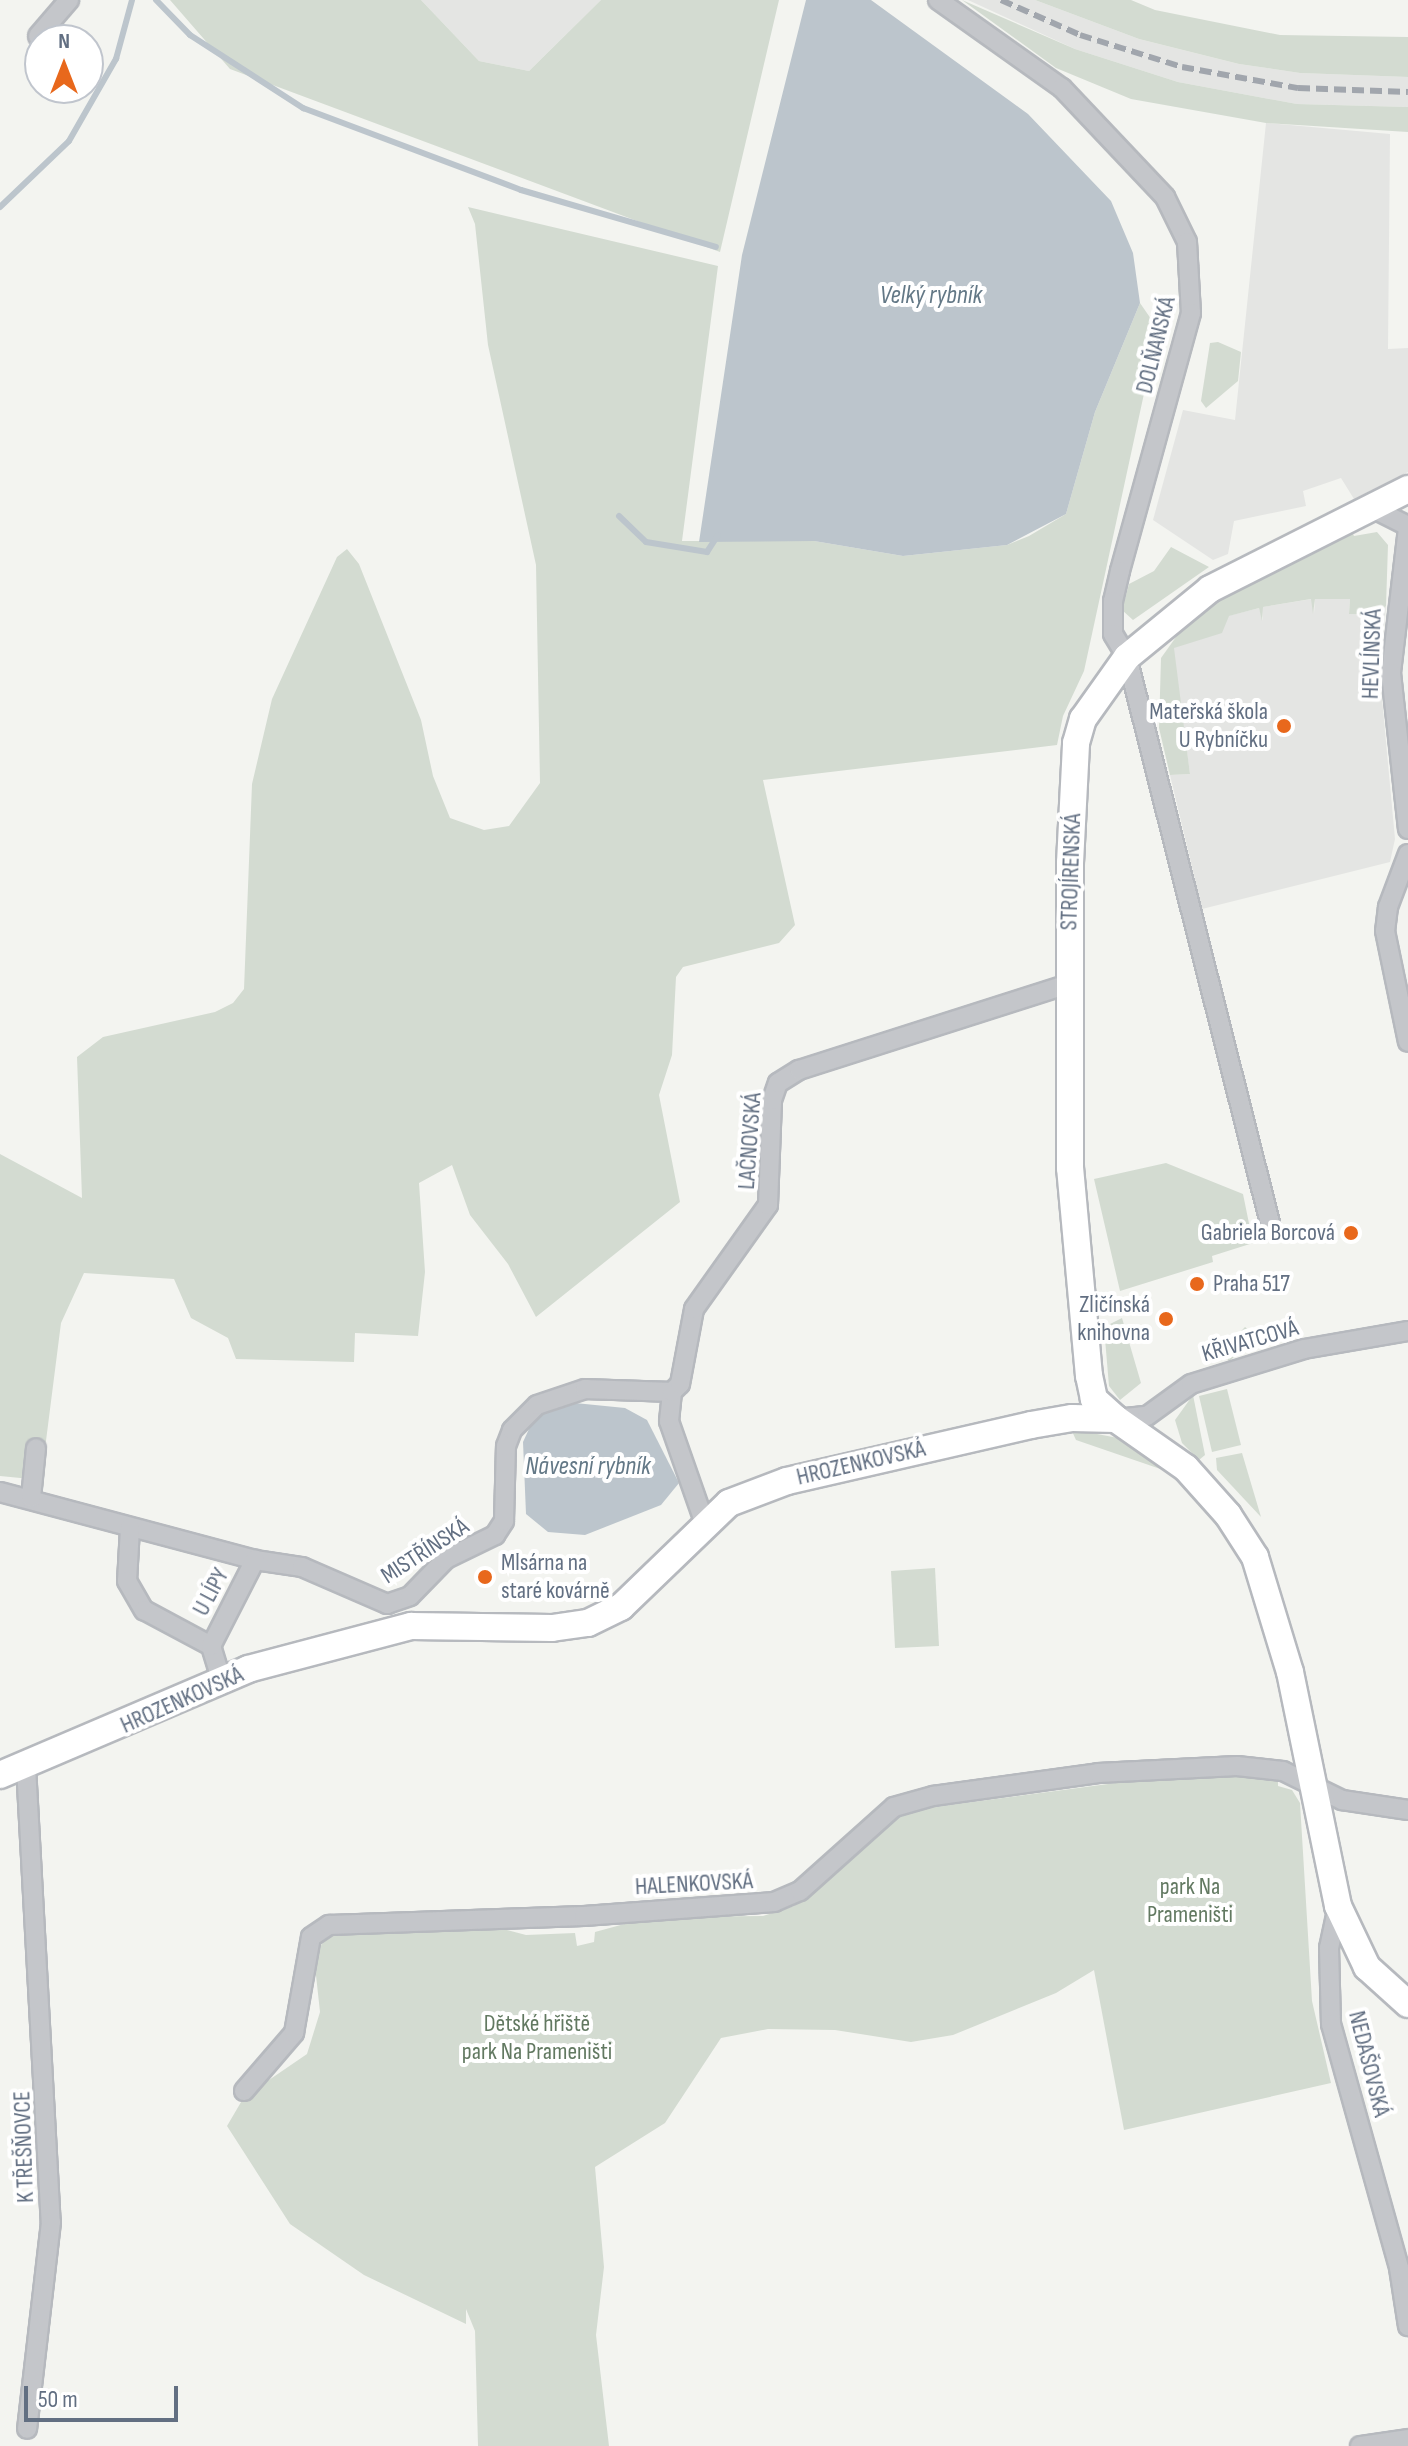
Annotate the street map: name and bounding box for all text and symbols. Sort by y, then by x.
north arrow [24,24,104,104]
text: N [58,28,70,55]
water label: Velký rybník [880,280,982,312]
street label: DOLŇANSKÁ [1130,294,1182,396]
street label: HEVLÍNSKÁ [1356,608,1388,700]
place label: Mateřská škola U Rybníčku [1149,698,1268,754]
marker: Mateřská škola U Rybníčku [1275,717,1293,735]
street label: STROJÍRENSKÁ [1055,813,1087,931]
street label: LAČNOVSKÁ [732,1092,768,1190]
place label: Gabriela Borcová [1201,1219,1335,1247]
marker: Gabriela Borcová [1342,1224,1360,1242]
place label: Praha 517 [1213,1270,1290,1298]
marker: Praha 517 [1188,1275,1206,1293]
place label: Zličínská knihovna [1077,1291,1150,1347]
marker: Zličínská knihovna [1157,1310,1175,1328]
street label: KŘIVATCOVÁ [1198,1314,1302,1368]
street label: HROZENKOVSKÁ [794,1434,928,1492]
water label: Návesní rybník [525,1451,651,1483]
street label: MISTŘÍNSKÁ [376,1512,474,1590]
place label: Mlsárna na staré kovárně [501,1549,610,1605]
street label: U LÍPY [187,1563,235,1621]
marker: Mlsárna na staré kovárně [476,1568,494,1586]
street label: HROZENKOVSKÁ [116,1660,248,1740]
street label: HALENKOVSKÁ [634,1867,754,1901]
park label: park Na Prameništi [1147,1873,1233,1929]
street label: NEDAŠOVSKÁ [1342,2008,1396,2120]
park label: Dětské hřiště park Na Prameništi [462,2010,612,2066]
street label: K TŘEŠŇOVCE [8,2091,40,2203]
scale bar [28,2370,182,2420]
text: 50 m [38,2385,78,2414]

